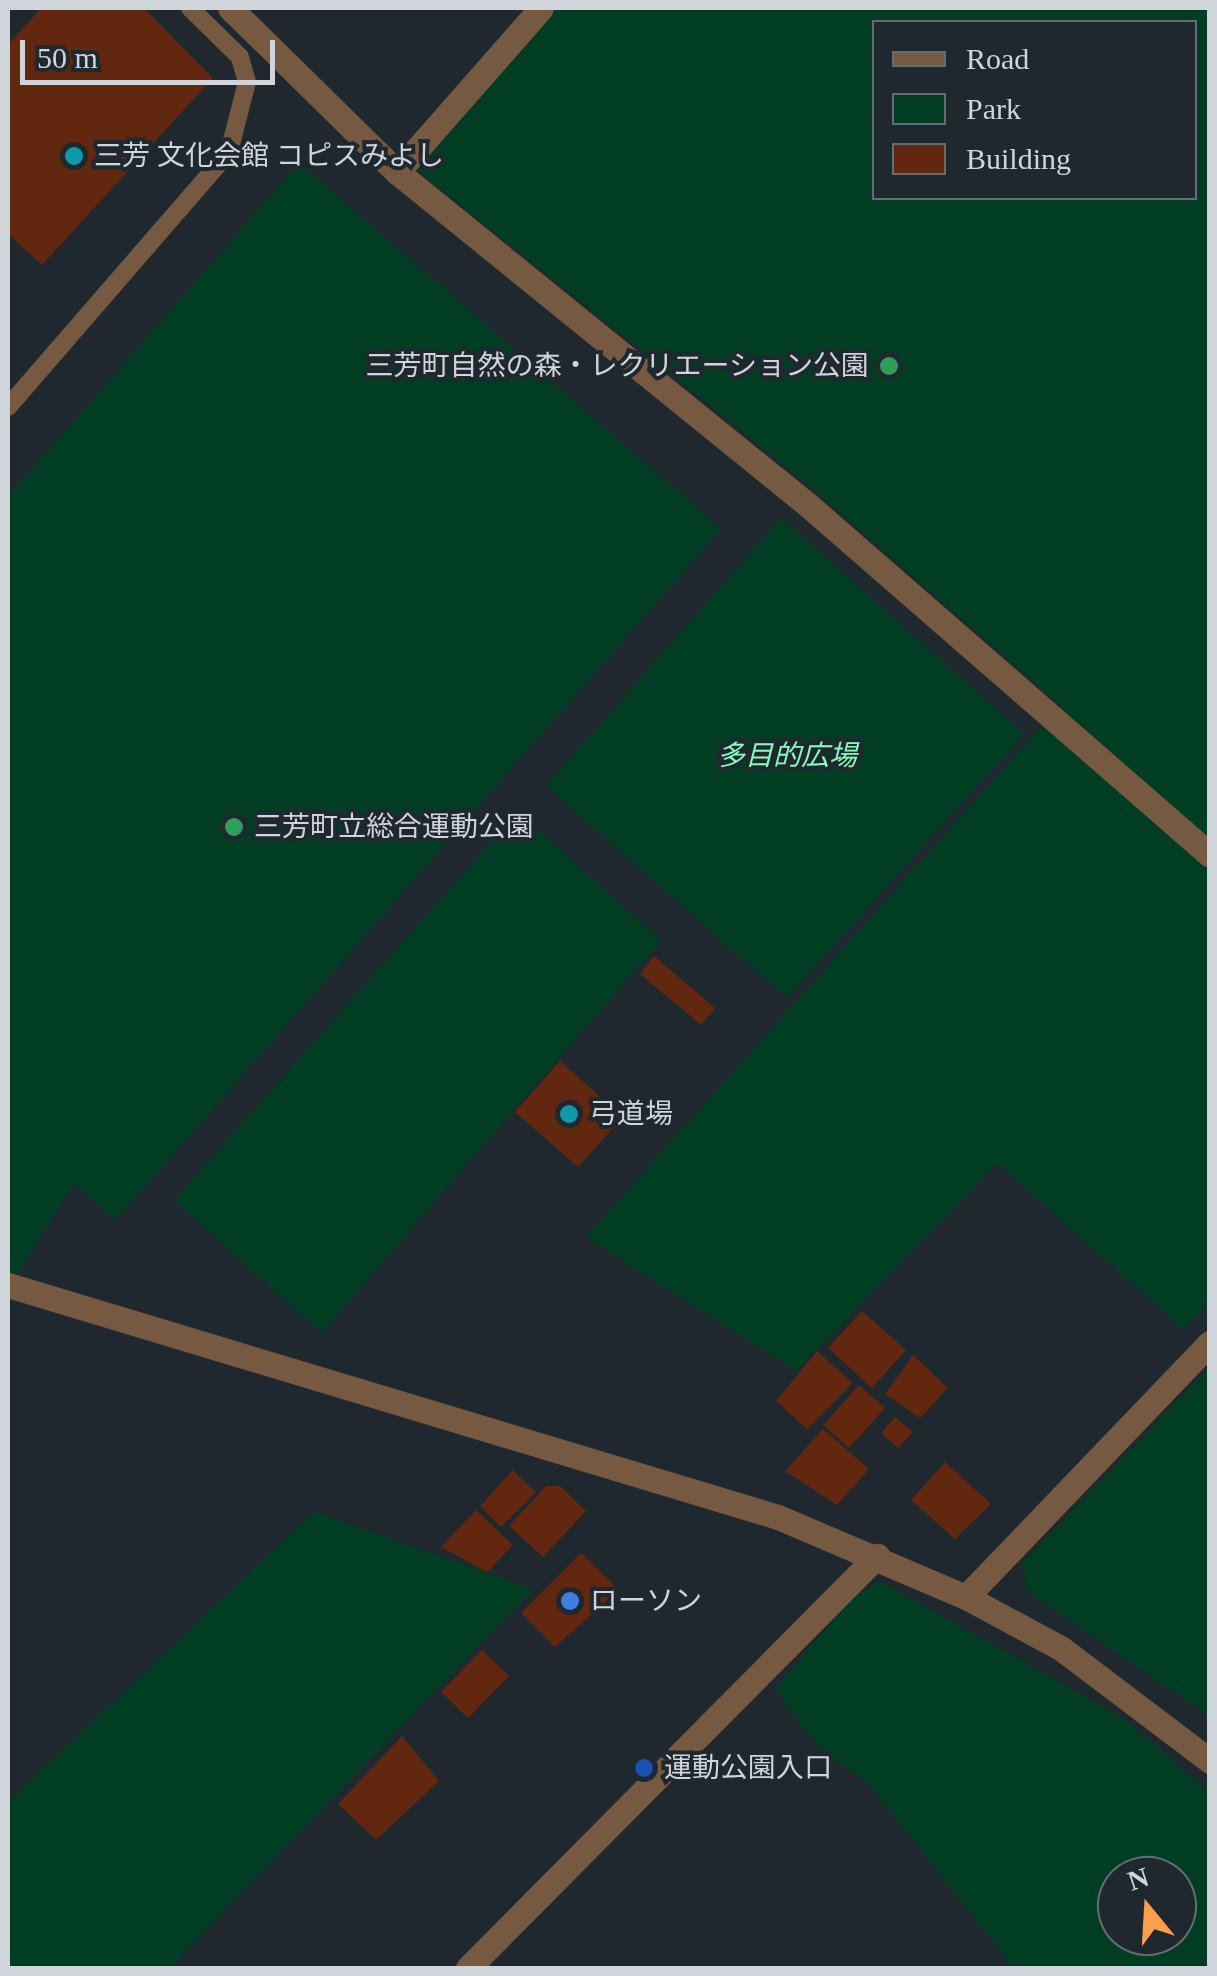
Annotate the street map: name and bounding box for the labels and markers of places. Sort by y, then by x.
place label: 三芳 文化会館 コピスみよし [94,139,444,173]
marker: 三芳 文化会館 コピスみよし [63,145,85,167]
place label: 三芳町自然の森・レクリエーション公園 [365,349,869,383]
marker: 三芳町自然の森・レクリエーション公園 [878,355,900,377]
place label: 三芳町立総合運動公園 [254,810,534,844]
marker: 三芳町立総合運動公園 [223,816,245,838]
place label: 弓道場 [589,1097,673,1131]
marker: 弓道場 [558,1103,580,1125]
place label: ローソン [590,1584,702,1618]
marker: ローソン [559,1590,581,1612]
place label: 運動公園入口 [664,1751,832,1785]
marker: 運動公園入口 [633,1757,655,1779]

